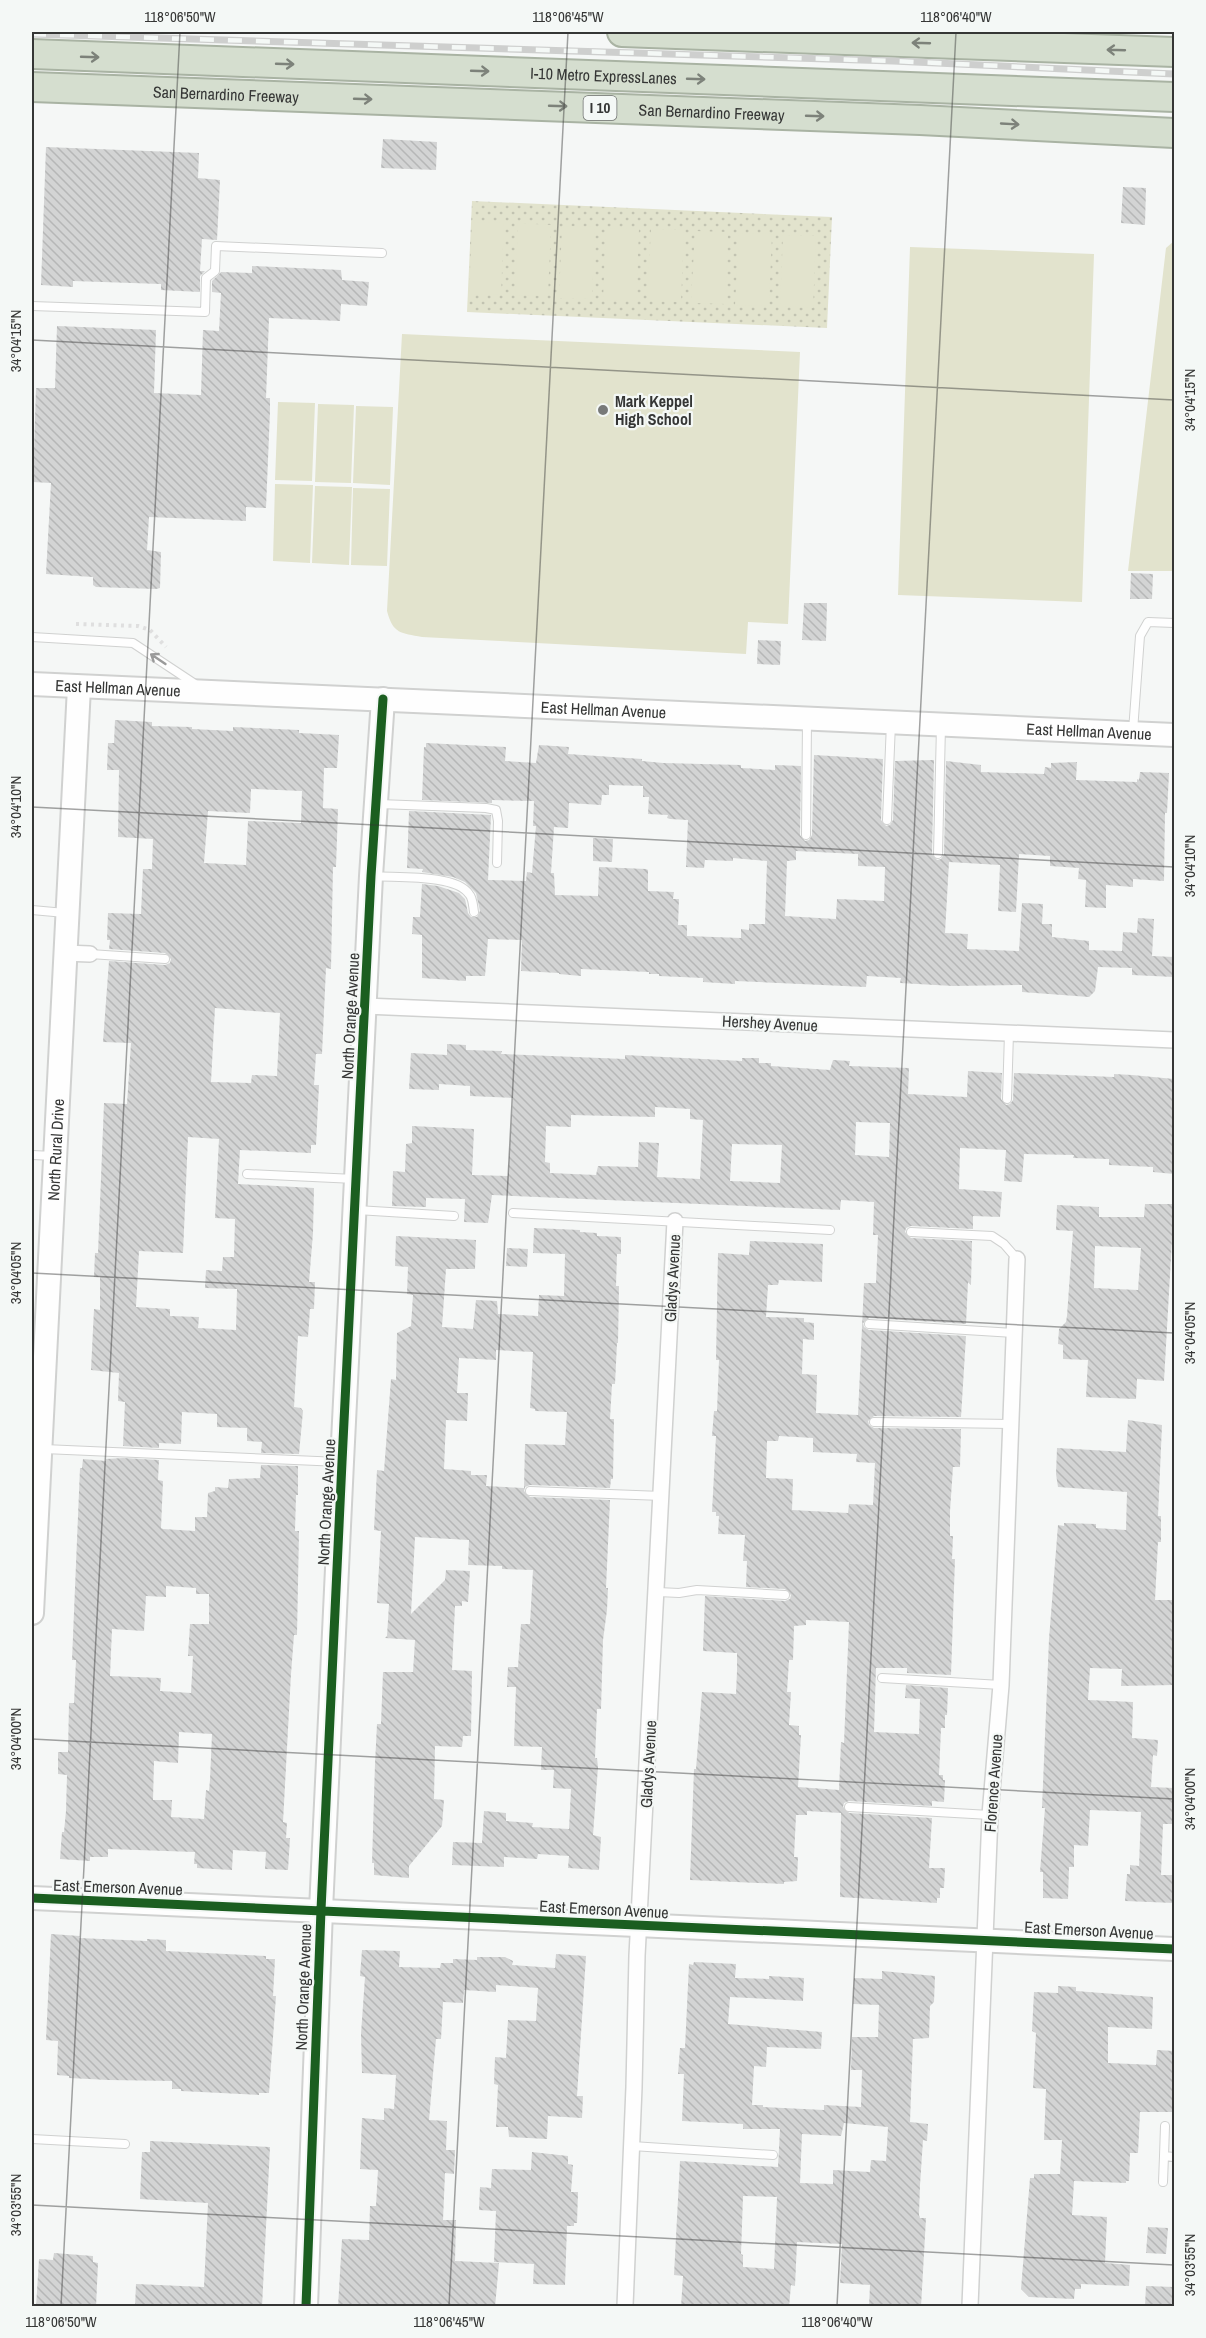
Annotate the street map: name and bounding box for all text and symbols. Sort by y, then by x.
text: 118°06'50"W [144,6,216,27]
text: 118°06'45"W [532,6,604,27]
text: 118°06'40"W [920,6,992,27]
one-way arrow [912,37,932,48]
one-way arrow [1107,45,1127,56]
one-way arrow [79,51,99,62]
one-way arrow [274,58,294,69]
street label: I-10 Metro ExpressLanes [530,62,677,89]
one-way arrow [469,65,489,77]
one-way arrow [685,74,705,85]
street label: San Bernardino Freeway [153,81,300,108]
one-way arrow [352,94,372,105]
road number: I 10 [584,96,616,120]
street label: San Bernardino Freeway [638,99,785,126]
one-way arrow [547,101,567,112]
one-way arrow [805,110,825,121]
one-way arrow [1000,119,1020,130]
text: 34°04'15"N [5,310,26,372]
text: 34°04'15"N [1179,369,1200,431]
place label: Mark Keppel High School [615,390,693,430]
marker: Mark Keppel High School [596,403,610,417]
one-way arrow [151,653,167,665]
street label: East Hellman Avenue [55,674,181,702]
street label: East Hellman Avenue [540,696,667,723]
street label: East Hellman Avenue [1026,717,1152,745]
text: 34°04'10"N [5,776,26,838]
text: 34°04'10"N [1179,835,1200,897]
street label: North Orange Avenue [336,952,364,1080]
street label: Hershey Avenue [721,1010,819,1036]
street label: North Rural Drive [42,1098,69,1201]
street label: Gladys Avenue [659,1233,685,1323]
text: 34°04'05"N [5,1242,26,1304]
text: 34°04'05"N [1179,1302,1200,1364]
street label: North Orange Avenue [312,1438,340,1566]
text: 34°04'00"N [5,1708,26,1770]
street label: Gladys Avenue [635,1719,661,1809]
street label: Florence Avenue [979,1733,1007,1833]
text: 34°04'00"N [1179,1768,1200,1830]
street label: East Emerson Avenue [53,1874,183,1900]
street label: East Emerson Avenue [539,1895,669,1923]
street label: East Emerson Avenue [1024,1916,1154,1944]
street label: North Orange Avenue [290,1923,316,2051]
text: 34°03'55"N [5,2174,26,2236]
text: 34°03'55"N [1179,2234,1200,2296]
text: 118°06'50"W [25,2311,97,2332]
text: 118°06'45"W [413,2311,485,2332]
text: 118°06'40"W [801,2311,873,2332]

